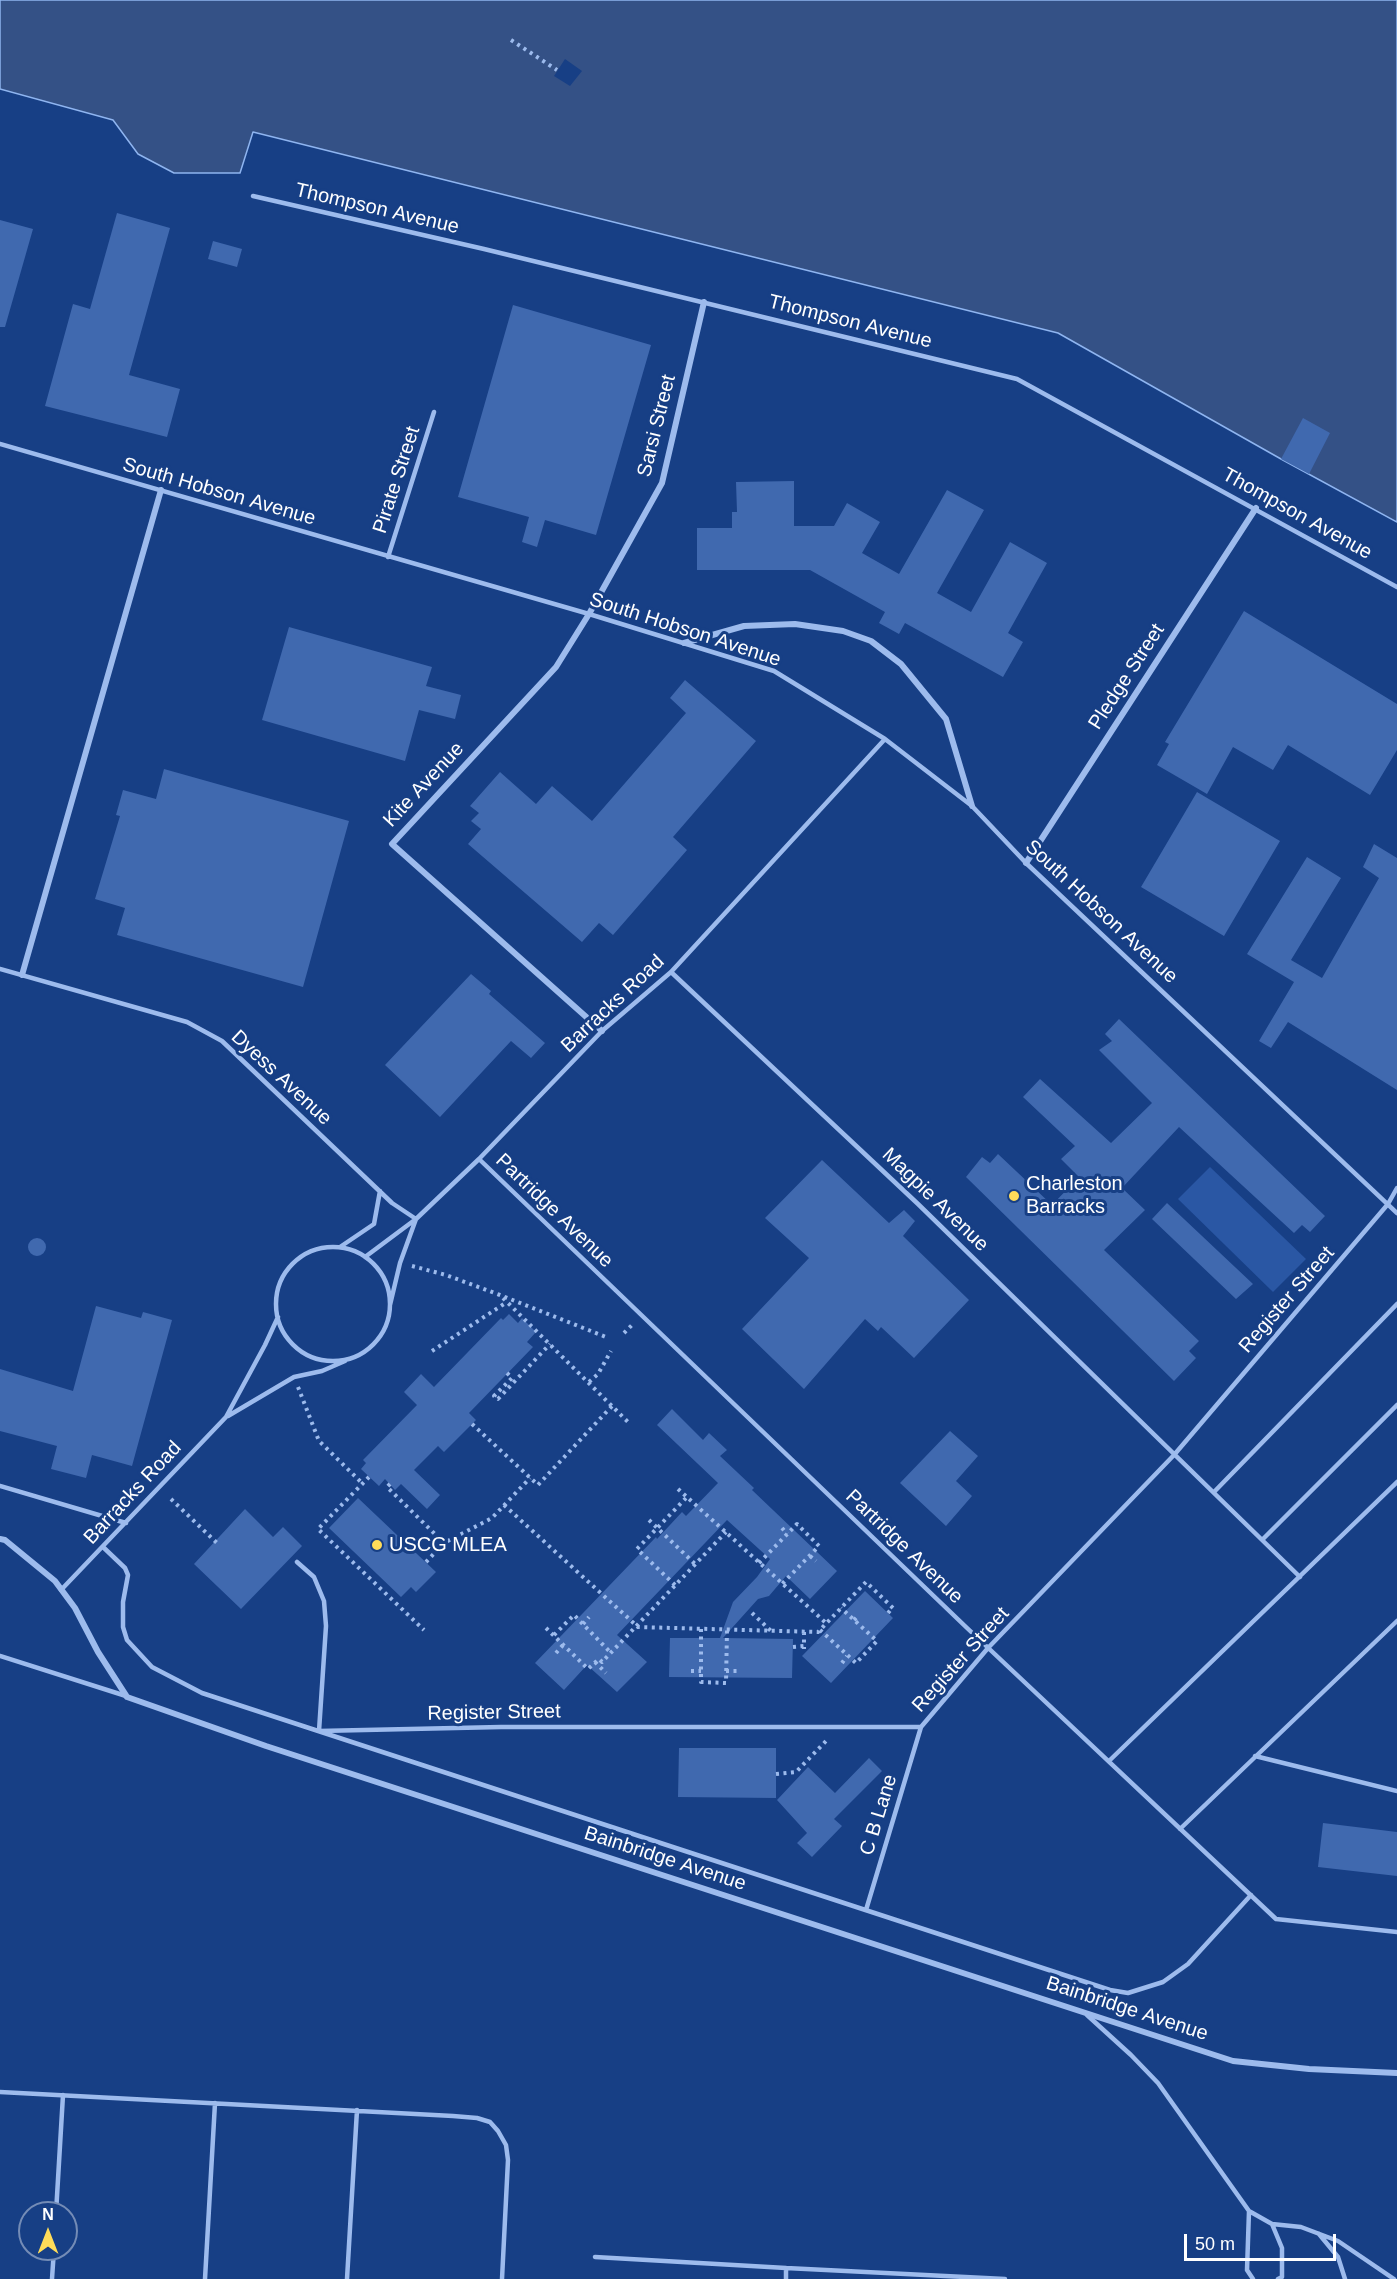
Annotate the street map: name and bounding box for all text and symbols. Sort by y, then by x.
street label: Thompson Avenue [293,178,461,240]
street label: Thompson Avenue [766,290,934,354]
street label: Sarsi Street [633,372,681,480]
street label: Pirate Street [368,423,426,537]
street label: South Hobson Avenue [120,453,318,531]
street label: Thompson Avenue [1218,463,1376,565]
street label: South Hobson Avenue [586,588,784,672]
street label: Pledge Street [1084,620,1170,734]
street label: Kite Avenue [379,738,469,832]
street label: South Hobson Avenue [1020,835,1182,989]
street label: Barracks Road [556,950,670,1058]
street label: Dyess Avenue [226,1025,336,1131]
street label: Magpie Avenue [877,1143,993,1257]
street label: Partridge Avenue [490,1149,618,1273]
place label: Charleston Barracks [1026,1172,1123,1219]
marker: Charleston Barracks [1007,1189,1021,1203]
street label: Register Street [1234,1242,1340,1358]
street label: Barracks Road [79,1436,187,1550]
street label: Partridge Avenue [840,1485,968,1609]
place label: USCG MLEA [389,1533,507,1557]
marker: USCG MLEA [370,1538,384,1552]
street label: Register Street [907,1602,1015,1718]
street label: Register Street [427,1700,561,1726]
street label: C B Lane [855,1772,903,1858]
street label: Bainbridge Avenue [581,1822,749,1896]
street label: Bainbridge Avenue [1043,1972,1211,2046]
north arrow [18,2201,78,2261]
text: N [42,2206,54,2223]
scale bar [1187,2222,1338,2260]
text: 50 m [1195,2234,1235,2254]

